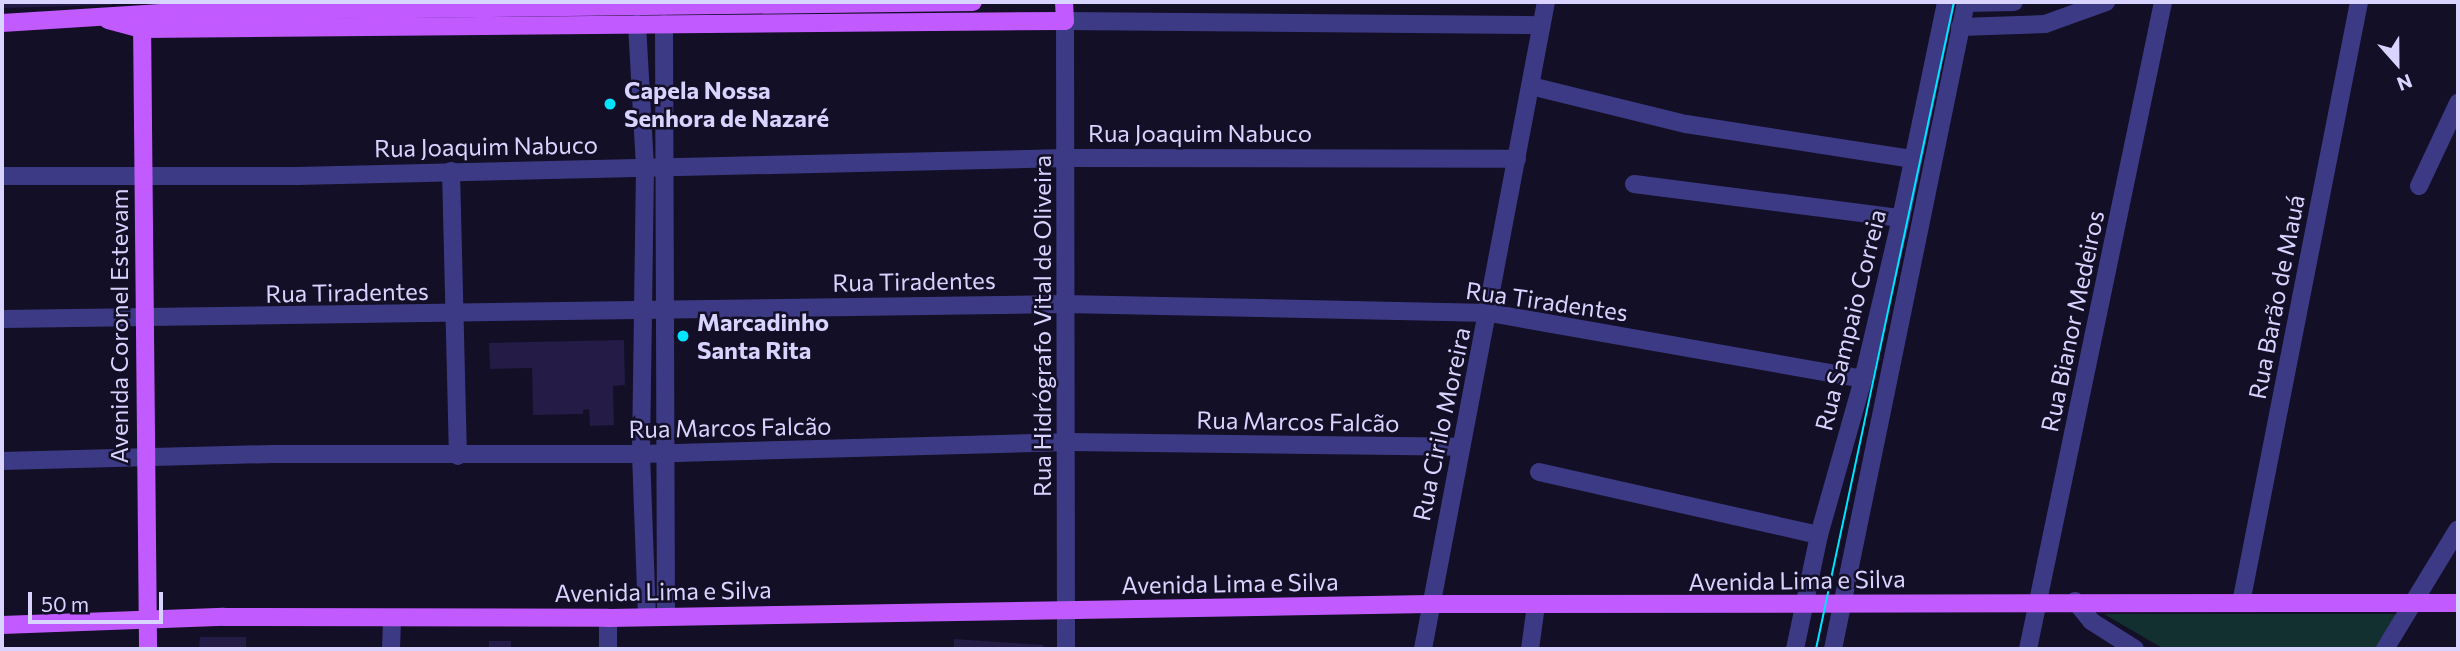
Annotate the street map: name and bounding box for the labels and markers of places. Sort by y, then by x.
place label: Capela Nossa Senhora de Nazaré [624,76,829,132]
marker: Capela Nossa Senhora de Nazaré [602,96,618,112]
place label: Marcadinho Santa Rita [697,308,829,364]
marker: Marcadinho Santa Rita [675,328,691,344]

